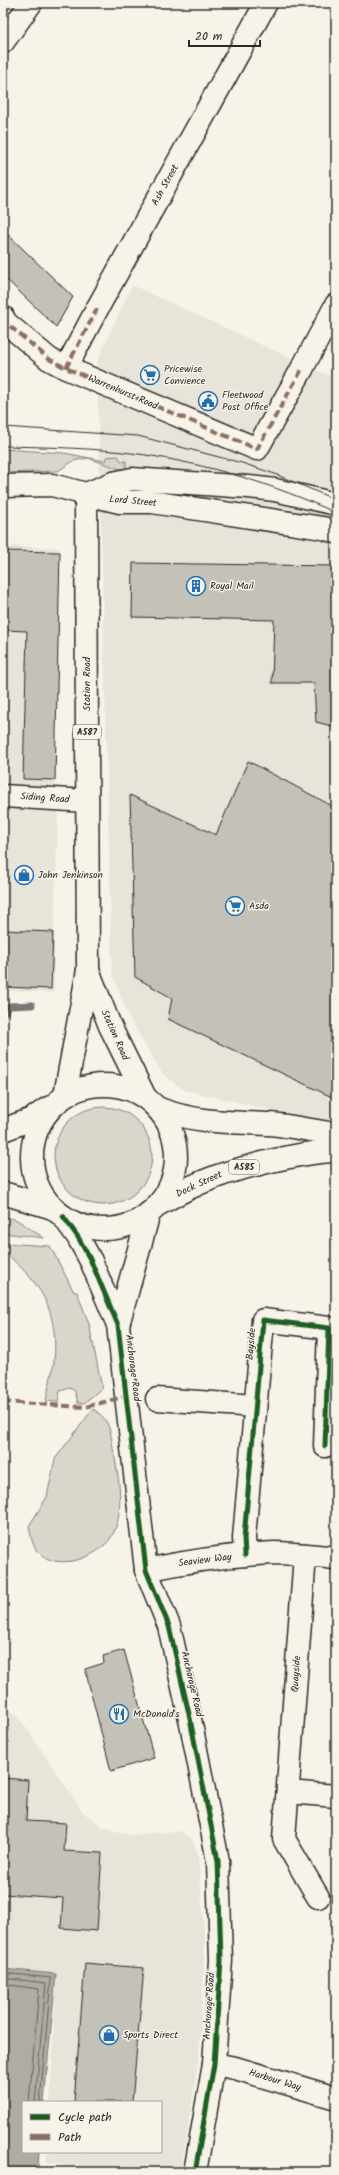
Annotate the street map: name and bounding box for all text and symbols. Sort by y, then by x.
scale bar [189,22,260,48]
text: 20 m [195,27,223,46]
street label: Ash Street [147,161,183,209]
place label: Pricewise Convience [164,361,206,389]
supermarket icon: Pricewise Convience [139,364,161,386]
street label: Warrenhurst Road [86,370,161,414]
place label: Fleetwood Post Office [222,387,269,415]
public building icon: Fleetwood Post Office [197,390,219,412]
street label: Lord Street [109,491,158,511]
building icon: Royal Mail [185,575,207,597]
place label: Royal Mail [210,578,254,594]
street label: Station Road [79,656,95,711]
road number: A587 [73,725,101,739]
street label: Siding Road [20,788,71,808]
shop icon: John Jenkinson [13,864,35,886]
place label: John Jenkinson [38,867,103,883]
supermarket icon: Asda [224,895,246,917]
place label: Asda [249,898,269,914]
street label: Station Road [97,1007,134,1064]
road number: A585 [229,1160,259,1174]
street label: Dock Street [173,1166,225,1202]
street label: Bayside [242,1327,260,1361]
street label: Anchorage Road [121,1334,145,1403]
street label: Seaview Way [177,1549,233,1571]
street label: Anchorage Road [177,1650,208,1719]
street label: Quayside [287,1655,305,1693]
restaurant icon: McDonald's [108,1703,130,1725]
place label: McDonald's [133,1706,180,1722]
street label: Anchorage Road [199,1971,219,2040]
shop icon: Sports Direct [98,2024,120,2046]
place label: Sports Direct [123,2027,178,2043]
street label: Harbour Way [247,2064,303,2096]
legend [22,2101,162,2153]
text: Cycle path [58,2108,112,2127]
text: Path [58,2128,81,2147]

